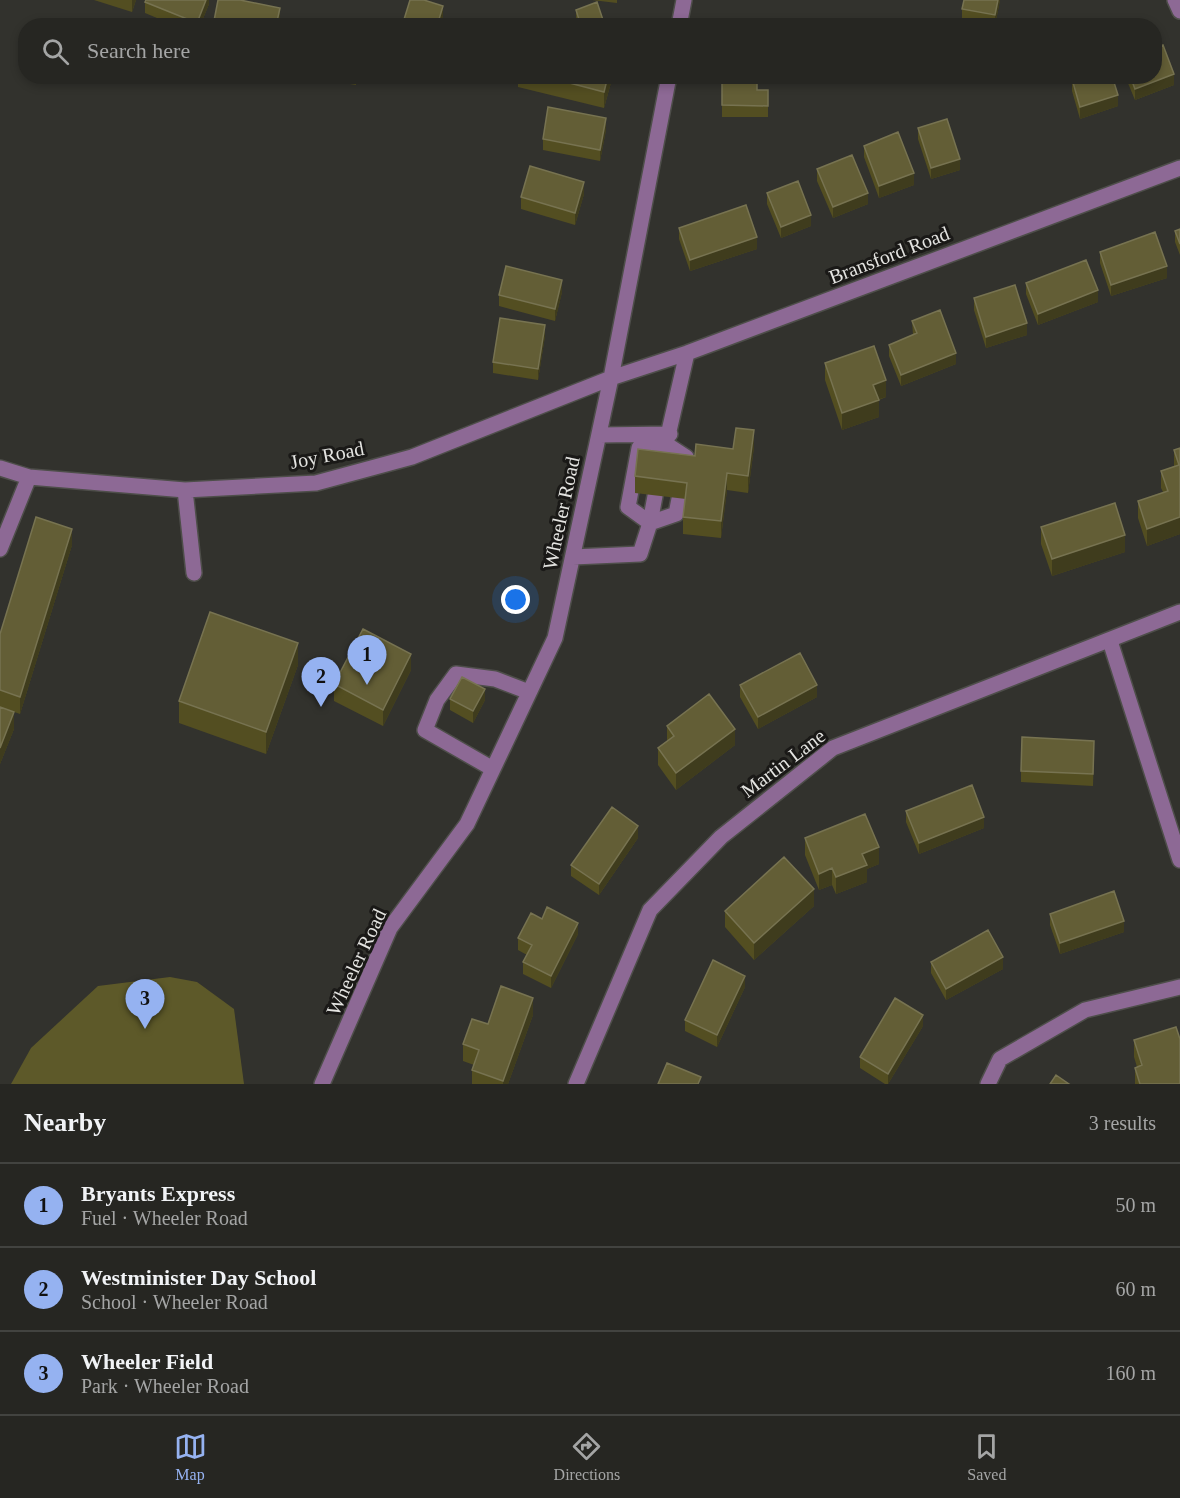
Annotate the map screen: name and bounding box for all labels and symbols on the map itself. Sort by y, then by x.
street label: Bransford Road [826,222,952,288]
street label: Joy Road [288,437,366,474]
street label: Wheeler Road [538,454,584,572]
your location [501,585,530,614]
pin: 1 [348,636,386,685]
pin: 2 [302,658,340,707]
street label: Martin Lane [737,724,829,802]
street label: Wheeler Road [322,905,390,1019]
pin: 3 [126,980,164,1029]

